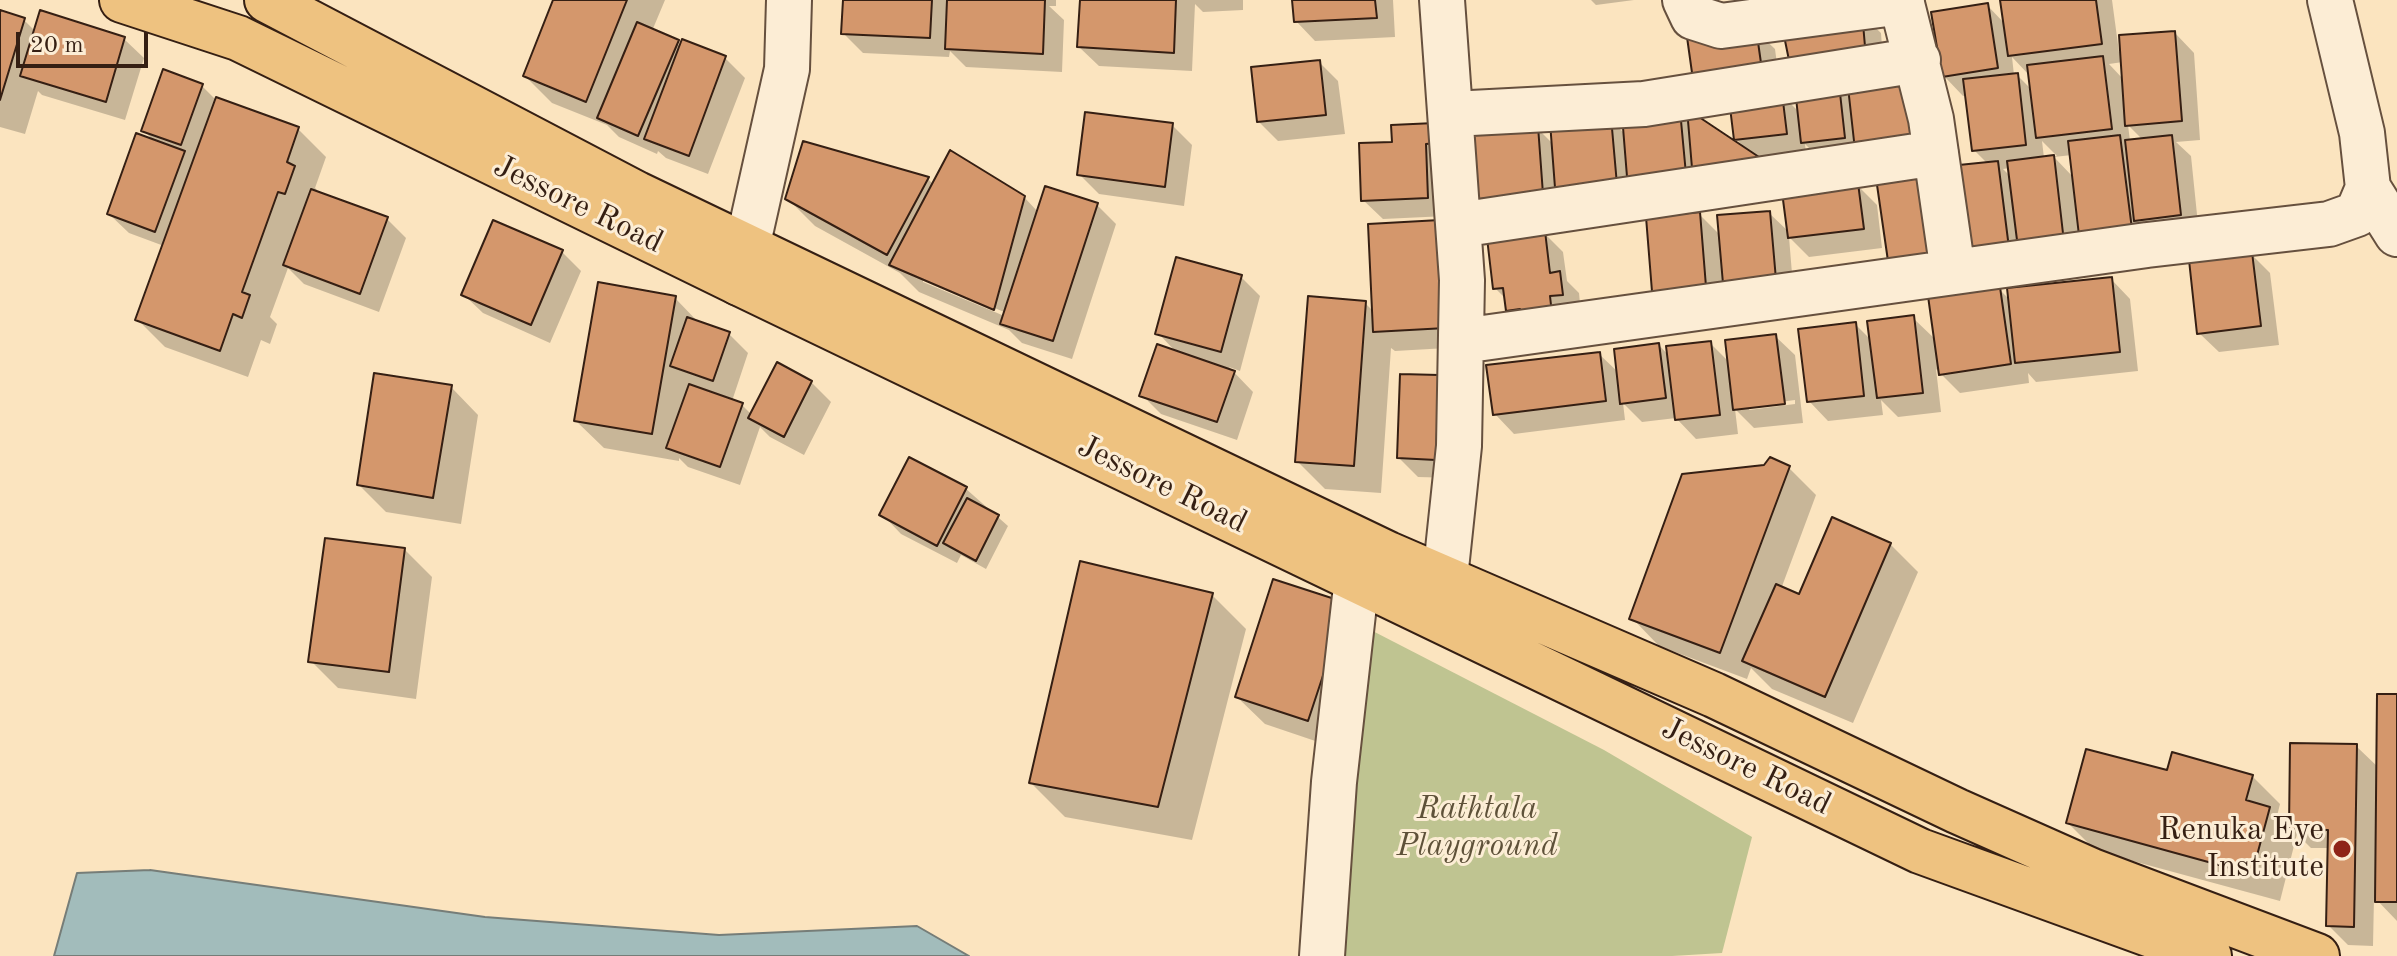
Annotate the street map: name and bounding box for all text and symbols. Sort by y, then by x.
scale bar [20,16,152,66]
text: 20 m [30,34,84,58]
street label: Jessore Road [487,147,669,263]
street label: Jessore Road [1071,427,1253,543]
street label: Jessore Road [1655,709,1837,825]
park label: Rathtala Playground [1396,791,1558,866]
place label: Renuka Eye Institute [2158,812,2324,887]
marker: Renuka Eye Institute [2331,838,2353,860]

